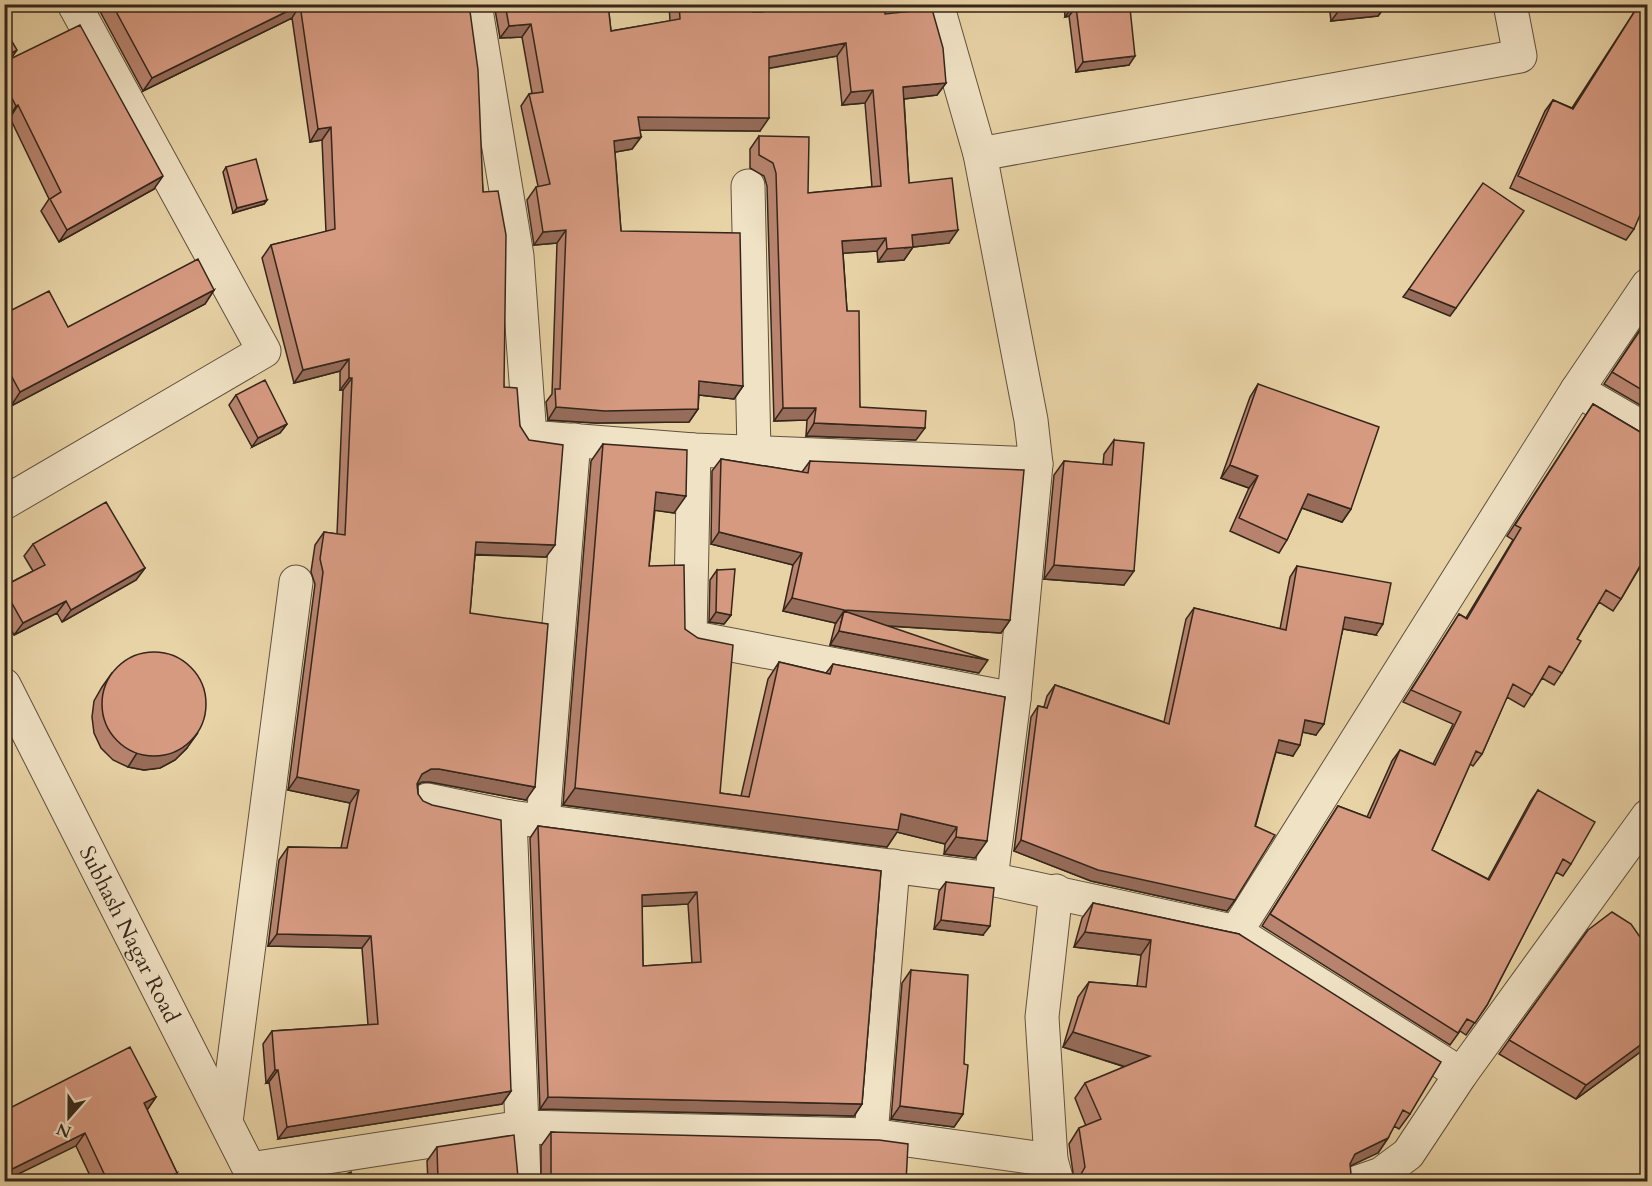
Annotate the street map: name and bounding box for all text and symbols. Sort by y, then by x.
street label: Subhash Nagar Road [72,841,187,1028]
north arrow [39,1087,99,1147]
text: N [53,1117,74,1143]

